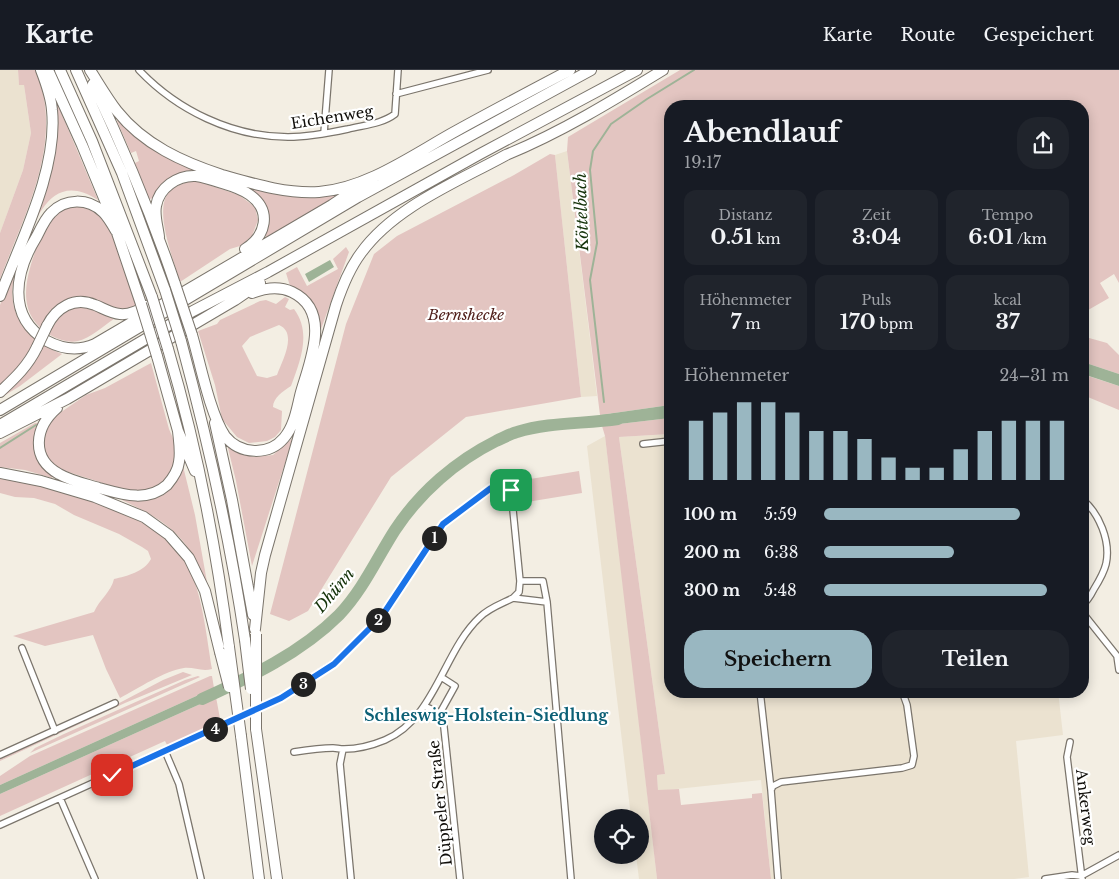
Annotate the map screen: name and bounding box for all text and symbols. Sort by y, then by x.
text: Karte [25,20,94,49]
text: Karte [823,24,872,46]
text: Route [900,24,955,46]
text: Gespeichert [983,24,1094,46]
street label: Eichenweg [289,101,376,133]
text: Abendlauf [684,115,840,150]
button: share [1017,117,1069,169]
text: 19:17 [684,152,721,172]
water label: Köttelbach [570,172,592,253]
text: Distanz [719,206,773,224]
text: Zeit [862,206,891,224]
text: Tempo [982,206,1033,224]
text: 0.51 [710,224,753,250]
text: 3:04 [852,224,901,250]
text: 6:01 [968,224,1013,250]
text: km [753,230,781,248]
text: /km [1013,230,1047,248]
text: Höhenmeter [699,291,792,309]
text: Puls [862,291,891,309]
text: kcal [994,291,1021,309]
park label: Bernshecke [427,305,504,324]
text: 7 [731,309,741,335]
text: 170 [840,309,876,335]
text: 37 [995,309,1020,335]
text: m [741,315,760,333]
text: bpm [876,315,913,333]
text: Höhenmeter [684,365,789,385]
text: 24–31 m [999,365,1069,385]
pin [490,469,532,511]
icon: arrive [497,476,525,504]
text: 100 m [684,504,737,524]
text: 5:59 [764,504,797,524]
pin: 1 [422,526,446,550]
text: 1 [431,529,438,547]
text: 200 m [684,542,741,562]
text: 6:38 [764,542,798,562]
water label: Dhünn [309,564,358,617]
text: 300 m [684,580,740,600]
text: 5:48 [764,580,797,600]
pin: 2 [366,608,390,632]
text: 2 [374,611,383,629]
button: Speichern [684,630,872,688]
button: Teilen [882,630,1069,688]
pin: 3 [290,672,316,696]
text: 3 [299,675,308,693]
district label: Schleswig-Holstein-Siedlung [364,705,609,725]
pin: 4 [202,716,228,742]
text: 4 [211,720,220,738]
street label: Düppeler Straße [424,739,456,867]
pin [91,754,133,796]
icon: check [98,761,126,789]
street label: Ankerweg [1072,767,1100,847]
map controls [594,809,649,864]
button: locate [594,809,649,864]

